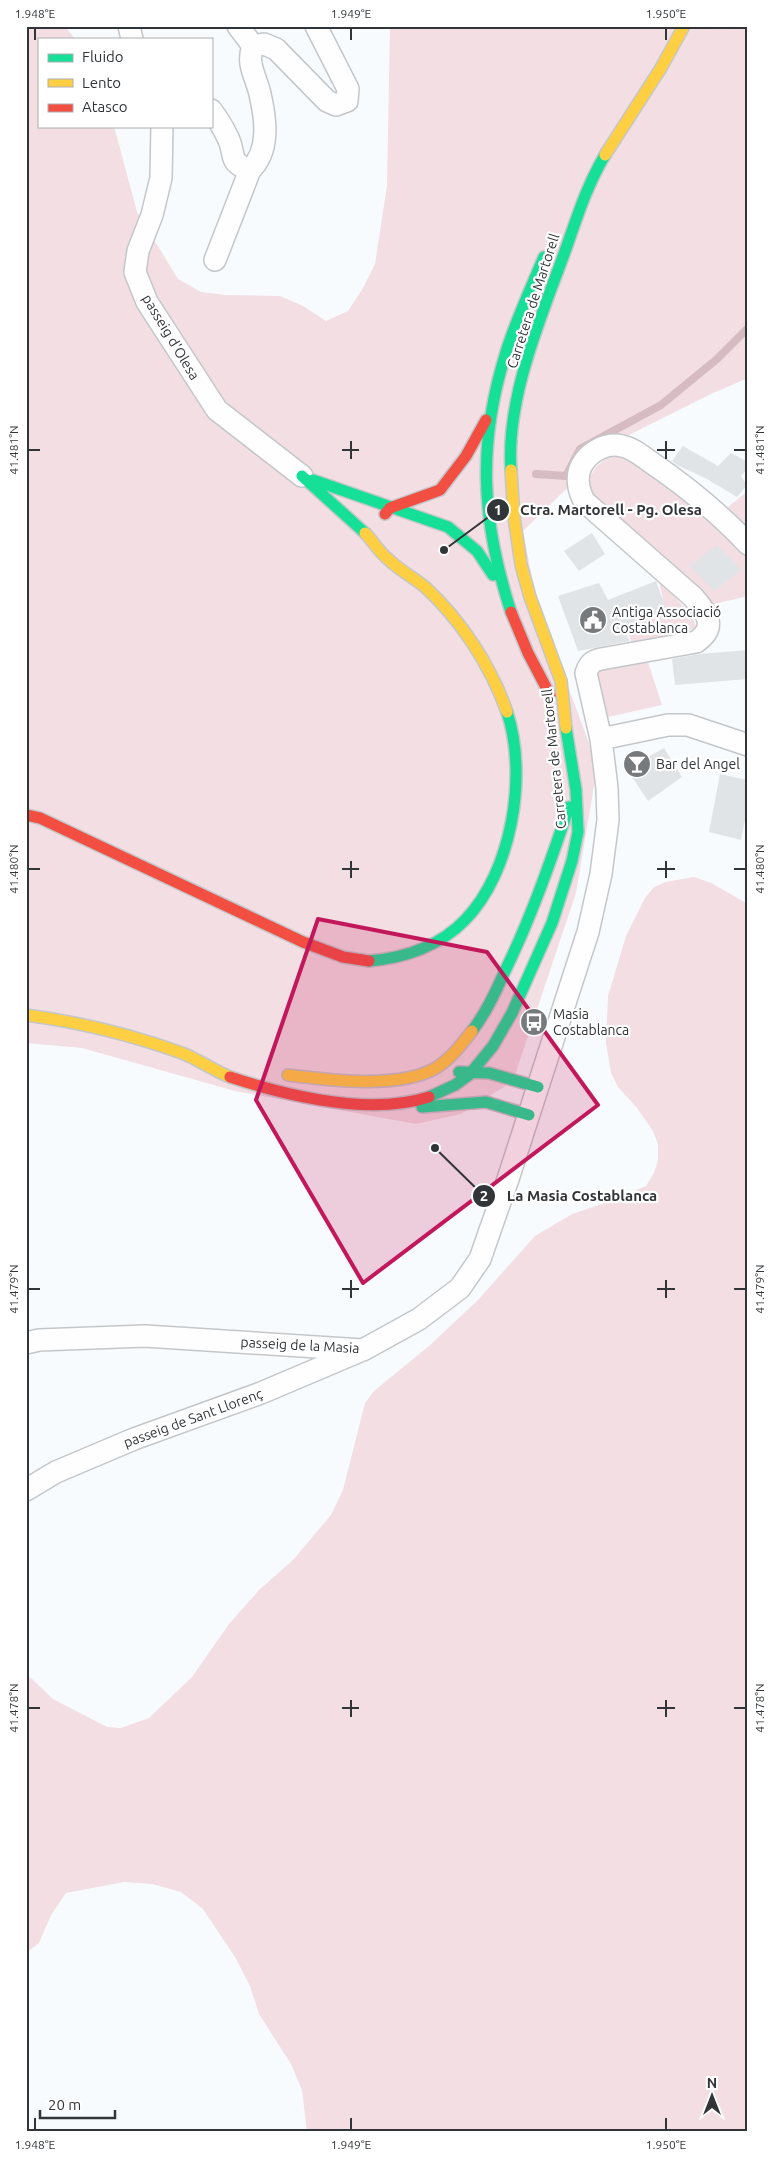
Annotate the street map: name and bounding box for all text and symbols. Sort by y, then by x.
text: 1.948°E [15,7,56,20]
text: 1.949°E [331,7,372,20]
text: 1.950°E [646,7,687,20]
legend [38,38,212,128]
text: Fluido [82,48,124,65]
text: Lento [82,74,121,91]
text: Atasco [82,98,128,115]
street label: Carretera de Martorell [504,231,562,370]
street label: passeig d'Olesa [139,291,203,383]
text: 41.481°N [7,425,20,475]
text: 41.481°N [753,425,766,475]
callout: Ctra. Martorell - Pg. Olesa [485,495,712,525]
text: 1 [494,501,502,518]
text: Ctra. Martorell - Pg. Olesa [520,501,702,518]
place label: Antiga Associació Costablanca [612,604,721,636]
public building icon: Antiga Associació Costablanca [578,605,608,635]
street label: Carretera de Martorell [539,688,569,830]
bar icon: Bar del Angel [622,749,652,779]
place label: Bar del Angel [656,756,740,772]
text: 41.480°N [7,844,20,894]
text: 41.480°N [753,844,766,894]
place label: Masia Costablanca [553,1006,629,1038]
bus stop icon: Masia Costablanca [519,1007,549,1037]
callout: La Masia Costablanca [472,1181,667,1211]
text: 2 [480,1187,488,1204]
text: La Masia Costablanca [507,1187,657,1204]
text: 41.479°N [7,1264,20,1314]
text: 41.479°N [753,1264,766,1314]
street label: passeig de la Masia [240,1334,360,1356]
street label: passeig de Sant Llorenç [121,1385,265,1451]
text: 41.478°N [7,1683,20,1733]
text: 41.478°N [753,1683,766,1733]
north arrow [686,2070,736,2120]
text: N [707,2075,717,2091]
scale bar [40,2088,115,2120]
text: 20 m [48,2096,81,2113]
text: 1.948°E [15,2138,56,2151]
text: 1.949°E [331,2138,372,2151]
text: 1.950°E [646,2138,687,2151]

